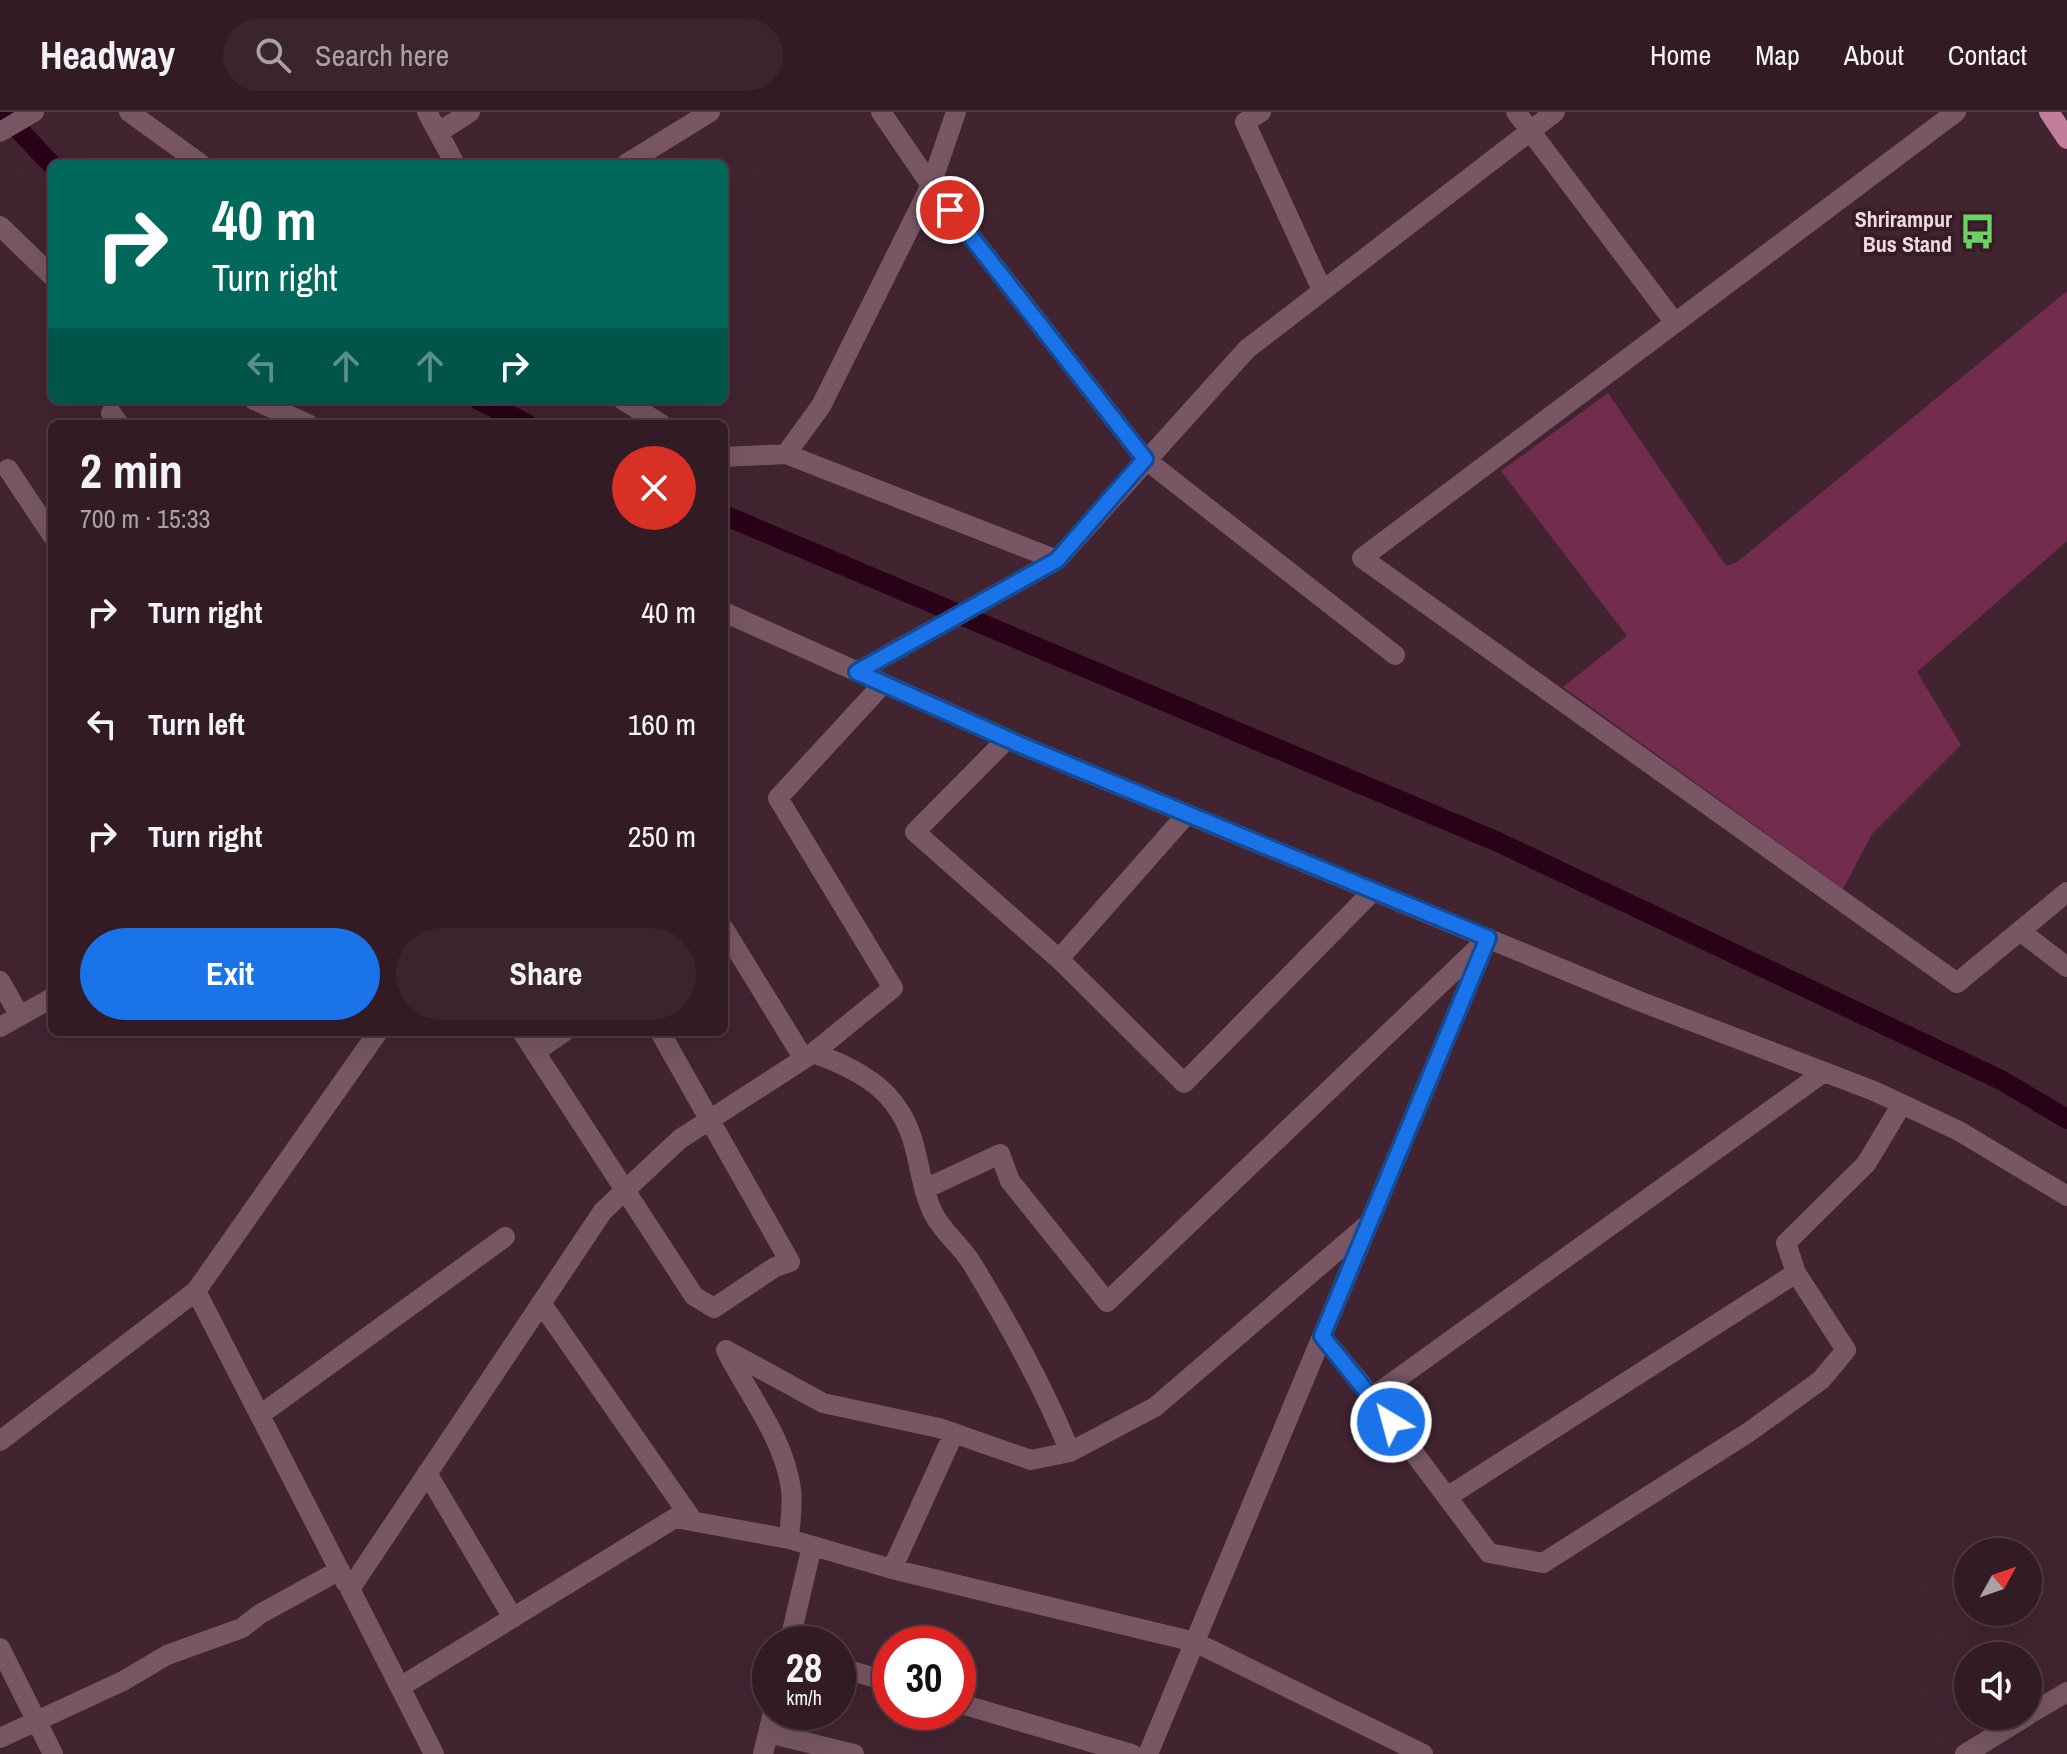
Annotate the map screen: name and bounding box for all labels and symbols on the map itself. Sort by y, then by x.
pin [916,176,984,244]
place label: Shrirampur Bus Stand [1855,204,1952,259]
bus stop icon: Shrirampur Bus Stand [1959,213,1997,251]
position arrow [1349,1380,1433,1464]
north arrow [1954,1538,2042,1626]
speed limit sign: 30 [872,1626,976,1730]

